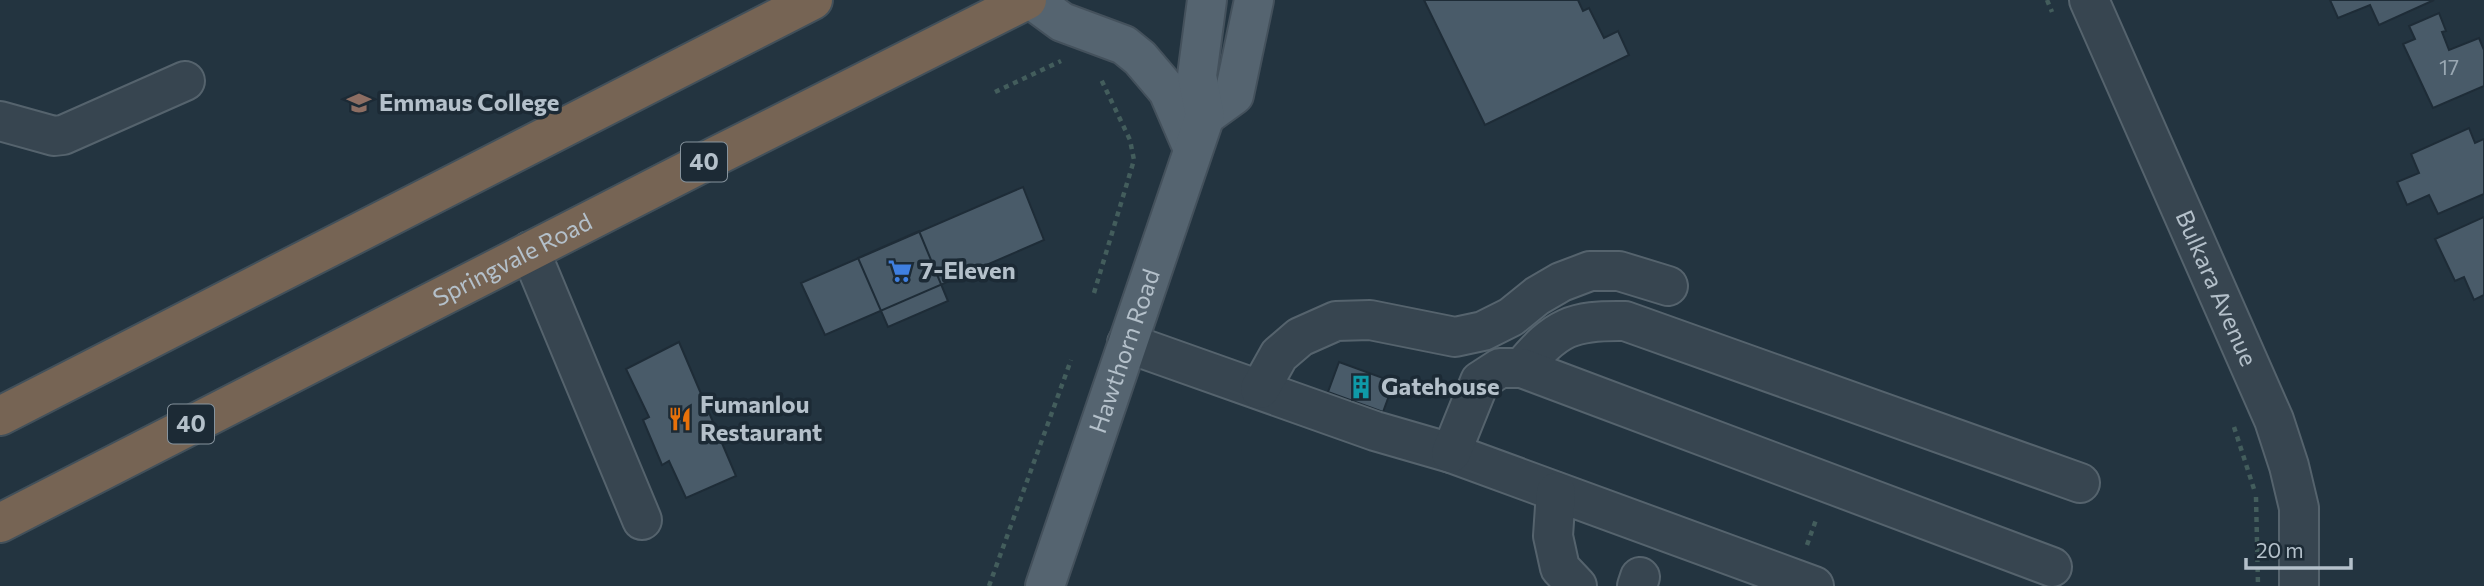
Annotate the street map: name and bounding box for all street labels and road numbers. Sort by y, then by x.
road number: 40 [681,142,727,182]
street label: Bulkara Avenue [2170,205,2264,370]
street label: Springvale Road [427,206,596,312]
street label: Hawthorn Road [1082,265,1165,437]
road number: 40 [168,404,214,444]

